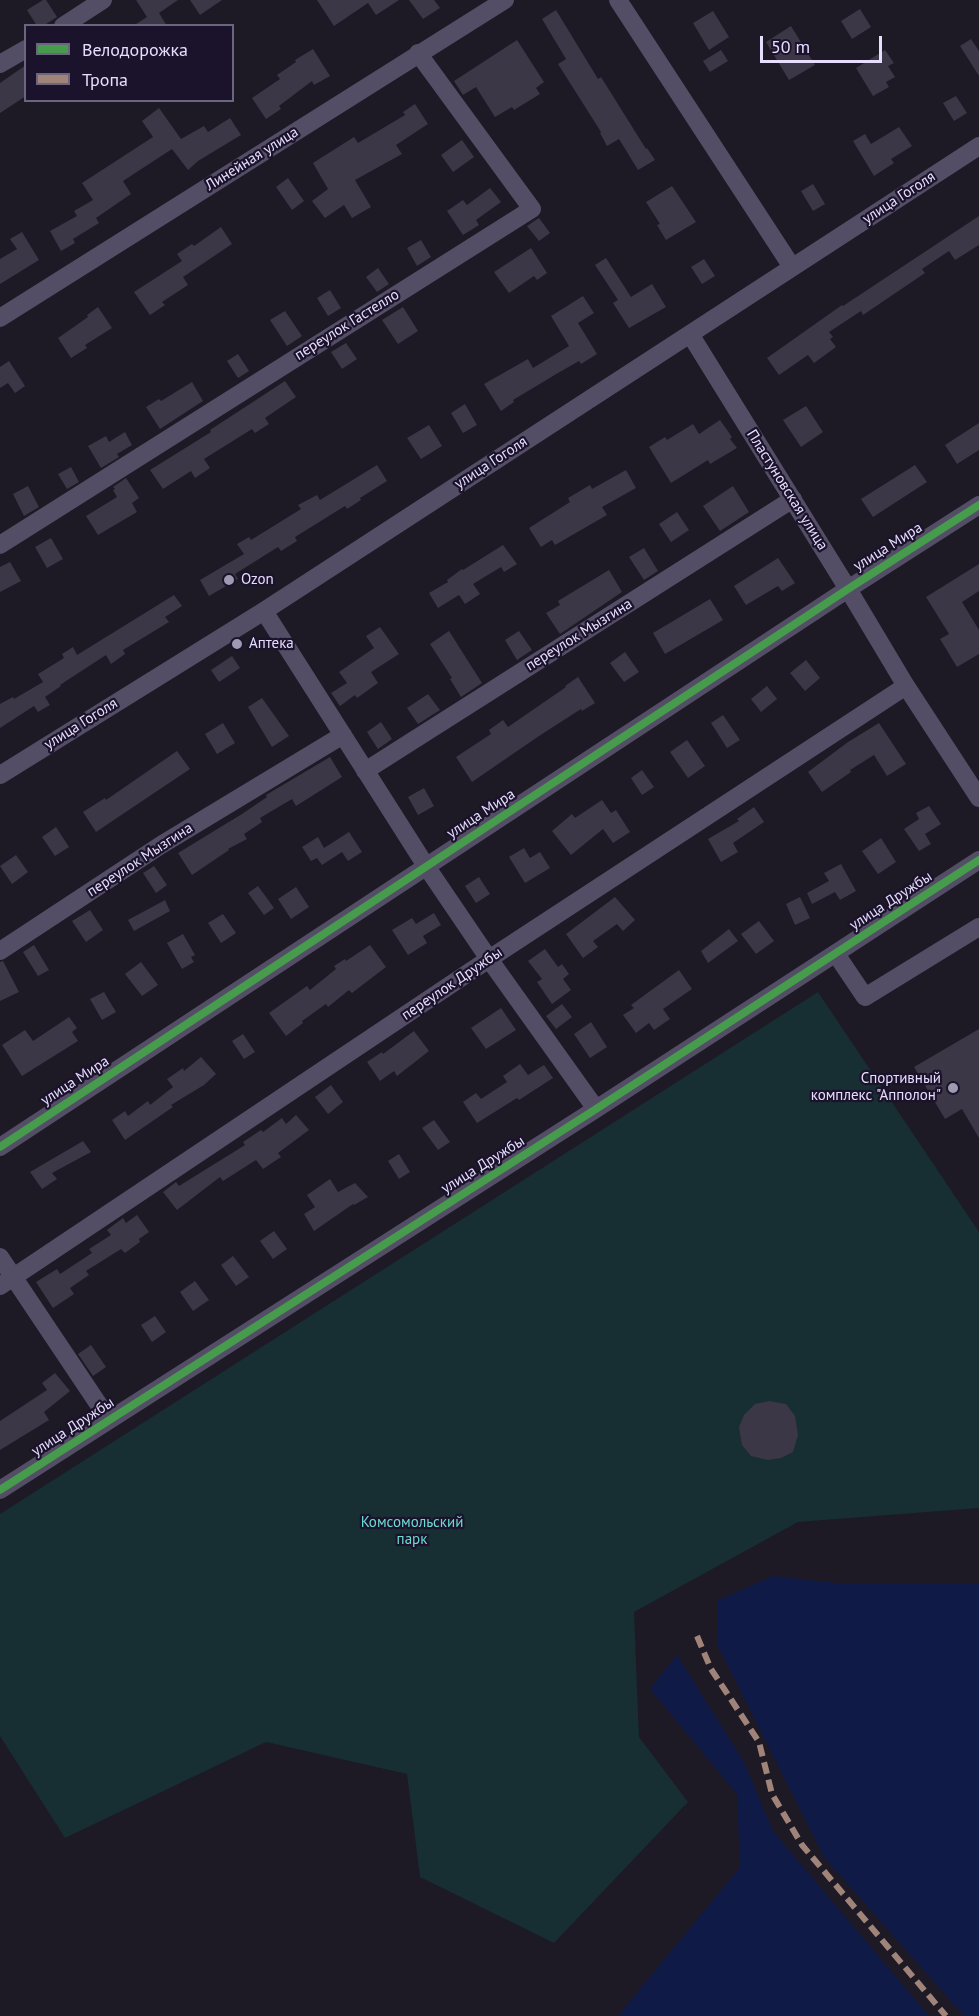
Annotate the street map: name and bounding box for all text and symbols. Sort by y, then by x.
legend [24,24,234,102]
scale bar [763,24,884,62]
text: 50 m [771,35,810,58]
text: Велодорожка [82,38,188,61]
text: Тропа [82,68,128,91]
street label: Линейная улица [202,123,302,195]
street label: улица Гоголя [859,168,939,228]
street label: переулок Гастелло [291,286,403,364]
street label: Пластуновская улица [743,426,831,554]
street label: улица Гоголя [451,433,531,493]
street label: улица Мира [850,519,926,575]
place label: Ozon [241,571,274,589]
marker: Ozon [222,573,236,587]
street label: переулок Мызгина [522,595,636,675]
place label: Аптека [249,635,294,653]
marker: Аптека [230,637,244,651]
street label: улица Гоголя [41,694,121,754]
street label: улица Мира [443,785,519,843]
street label: переулок Мызгина [84,819,196,901]
street label: улица Дружбы [846,868,936,934]
street label: переулок Дружбы [398,944,506,1024]
street label: улица Мира [37,1052,113,1110]
place label: Спортивный комплекс "Апполон" [811,1070,941,1105]
marker: Спортивный комплекс "Апполон" [946,1081,960,1095]
street label: улица Дружбы [438,1132,528,1198]
street label: улица Дружбы [28,1394,118,1460]
park label: Комсомольский парк [361,1514,463,1549]

